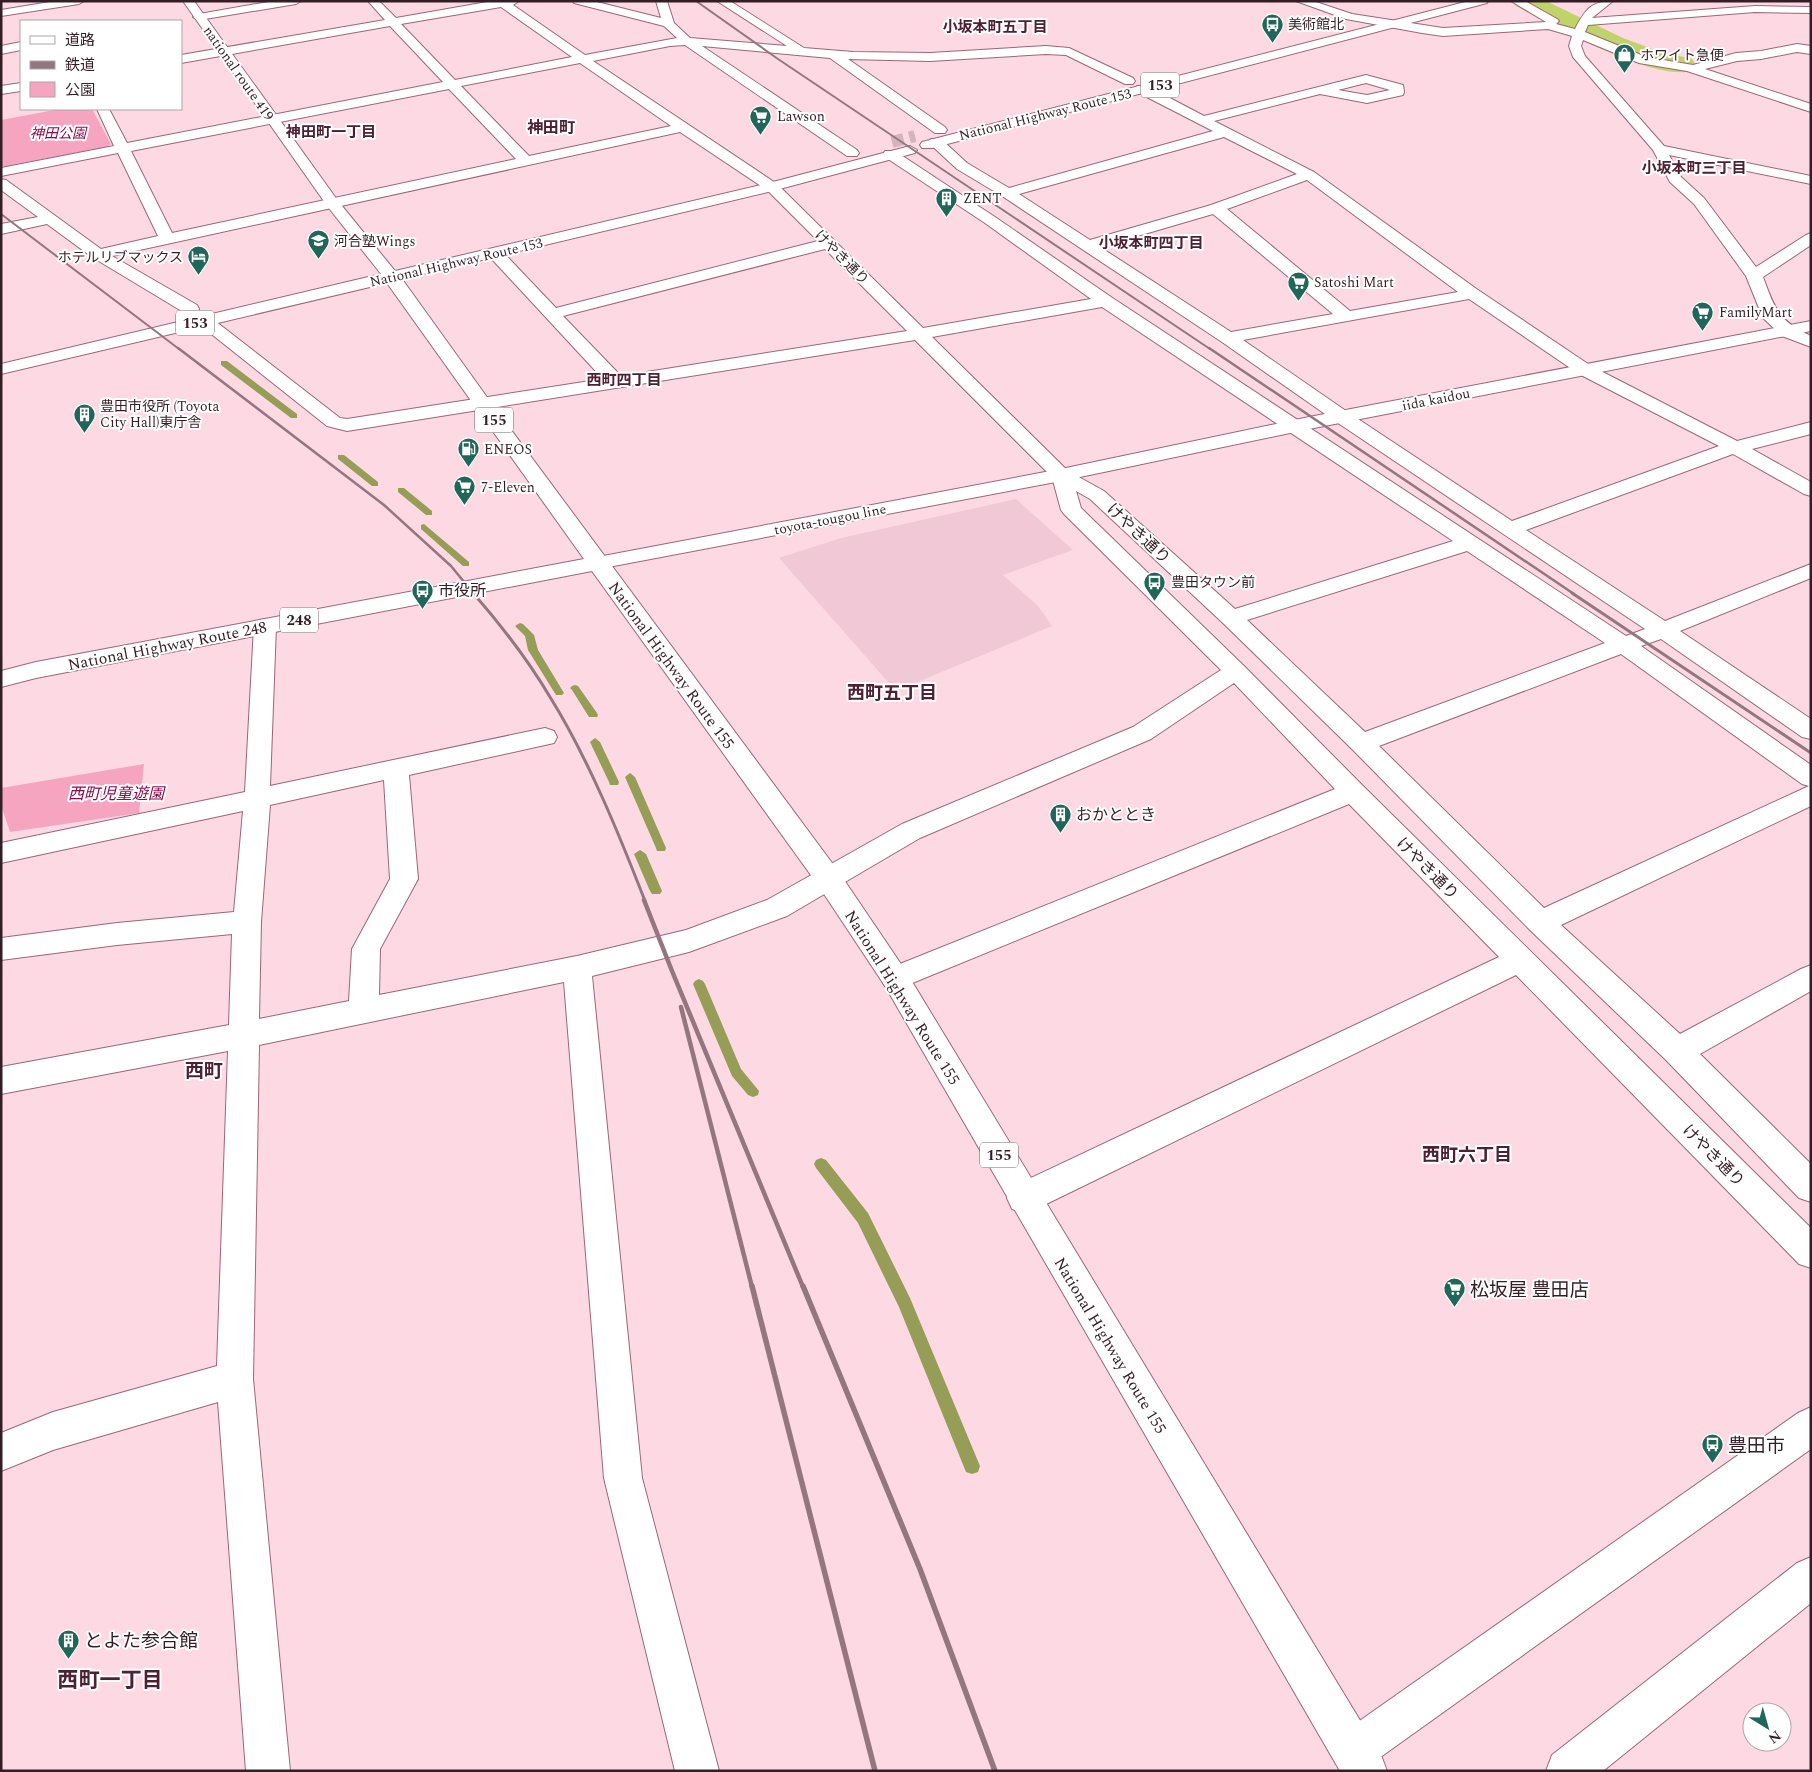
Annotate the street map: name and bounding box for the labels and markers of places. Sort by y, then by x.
bus stop icon: 美術館北 [1260,12,1284,43]
place label: 美術館北 [1288,14,1344,35]
shop icon: ホワイト急便 [1612,43,1636,74]
place label: ホワイト急便 [1640,45,1724,66]
supermarket icon: Lawson [749,104,773,135]
place label: Lawson [777,106,825,127]
building icon: ZENT [935,186,959,217]
place label: ZENT [963,188,1002,209]
school or university icon: 河合塾Wings [306,229,330,260]
place label: 河合塾Wings [334,231,416,252]
hotel icon: ホテルリブマックス [187,245,211,276]
place label: ホテルリブマックス [57,247,183,268]
supermarket icon: Satoshi Mart [1286,270,1310,301]
place label: Satoshi Mart [1314,272,1394,293]
supermarket icon: FamilyMart [1691,300,1715,331]
place label: FamilyMart [1719,302,1792,323]
place label: 豊田市役所 (Toyota City Hall)東庁舎 [100,396,220,433]
building icon: 豊田市役所 (Toyota City Hall)東庁舎 [72,402,96,433]
fuel station icon: ENEOS [456,437,480,468]
place label: ENEOS [484,439,532,460]
supermarket icon: 7-Eleven [453,475,477,506]
place label: 7-Eleven [481,477,535,498]
bus stop icon: 豊田タウン前 [1143,570,1167,601]
place label: 豊田タウン前 [1171,572,1255,593]
bus stop icon: 市役所 [410,578,434,609]
place label: 市役所 [438,579,486,603]
building icon: おかととき [1048,802,1072,833]
place label: おかととき [1076,803,1156,827]
place label: 松坂屋 豊田店 [1470,1276,1589,1305]
supermarket icon: 松坂屋 豊田店 [1442,1277,1466,1308]
place label: 豊田市 [1728,1432,1785,1461]
bus stop icon: 豊田市 [1700,1433,1724,1464]
place label: とよた参合館 [84,1627,198,1656]
building icon: とよた参合館 [56,1628,80,1659]

